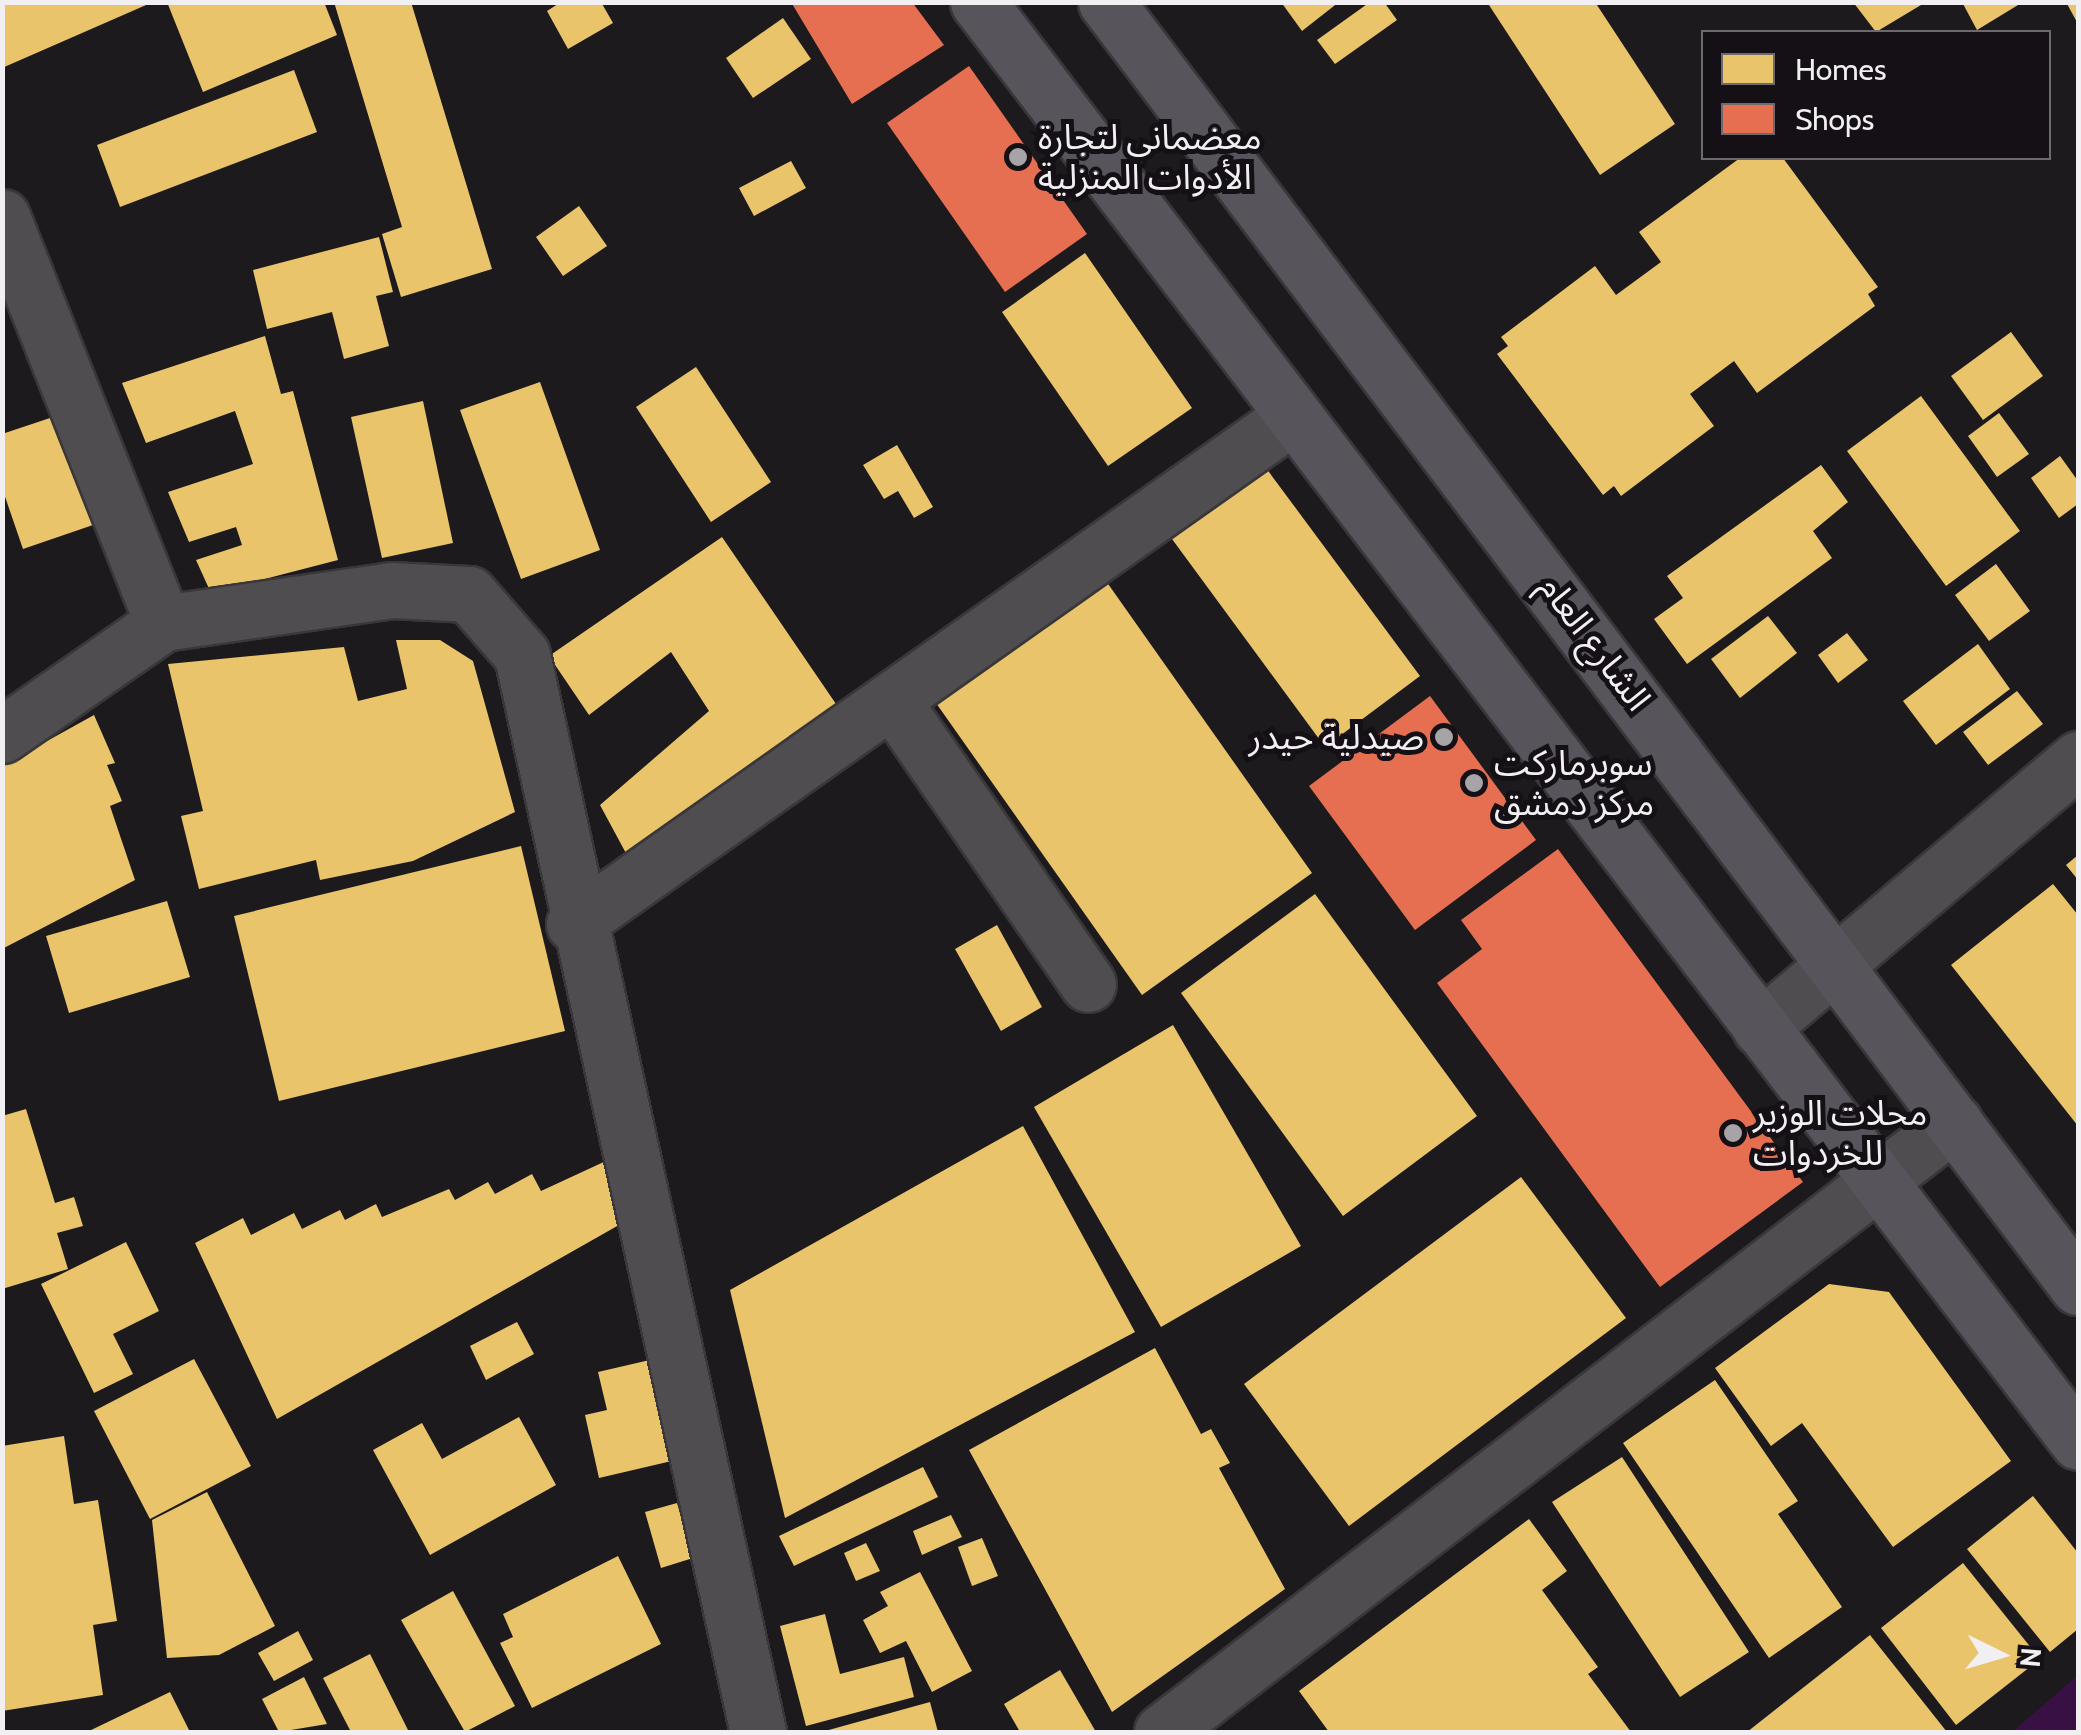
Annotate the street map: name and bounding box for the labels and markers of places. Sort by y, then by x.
place label: معضماني لتجارة الأدوات المنزلية [1038,116,1262,198]
marker: معضماني لتجارة الأدوات المنزلية [1007,146,1029,168]
place label: صيدلية حيدر [1249,716,1424,758]
marker: صيدلية حيدر [1433,726,1455,748]
place label: سوبرماركت مركز دمشق [1494,742,1654,824]
marker: سوبرماركت مركز دمشق [1463,772,1485,794]
place label: محلات الوزير للخردوات [1753,1092,1927,1174]
marker: محلات الوزير للخردوات [1722,1122,1744,1144]

